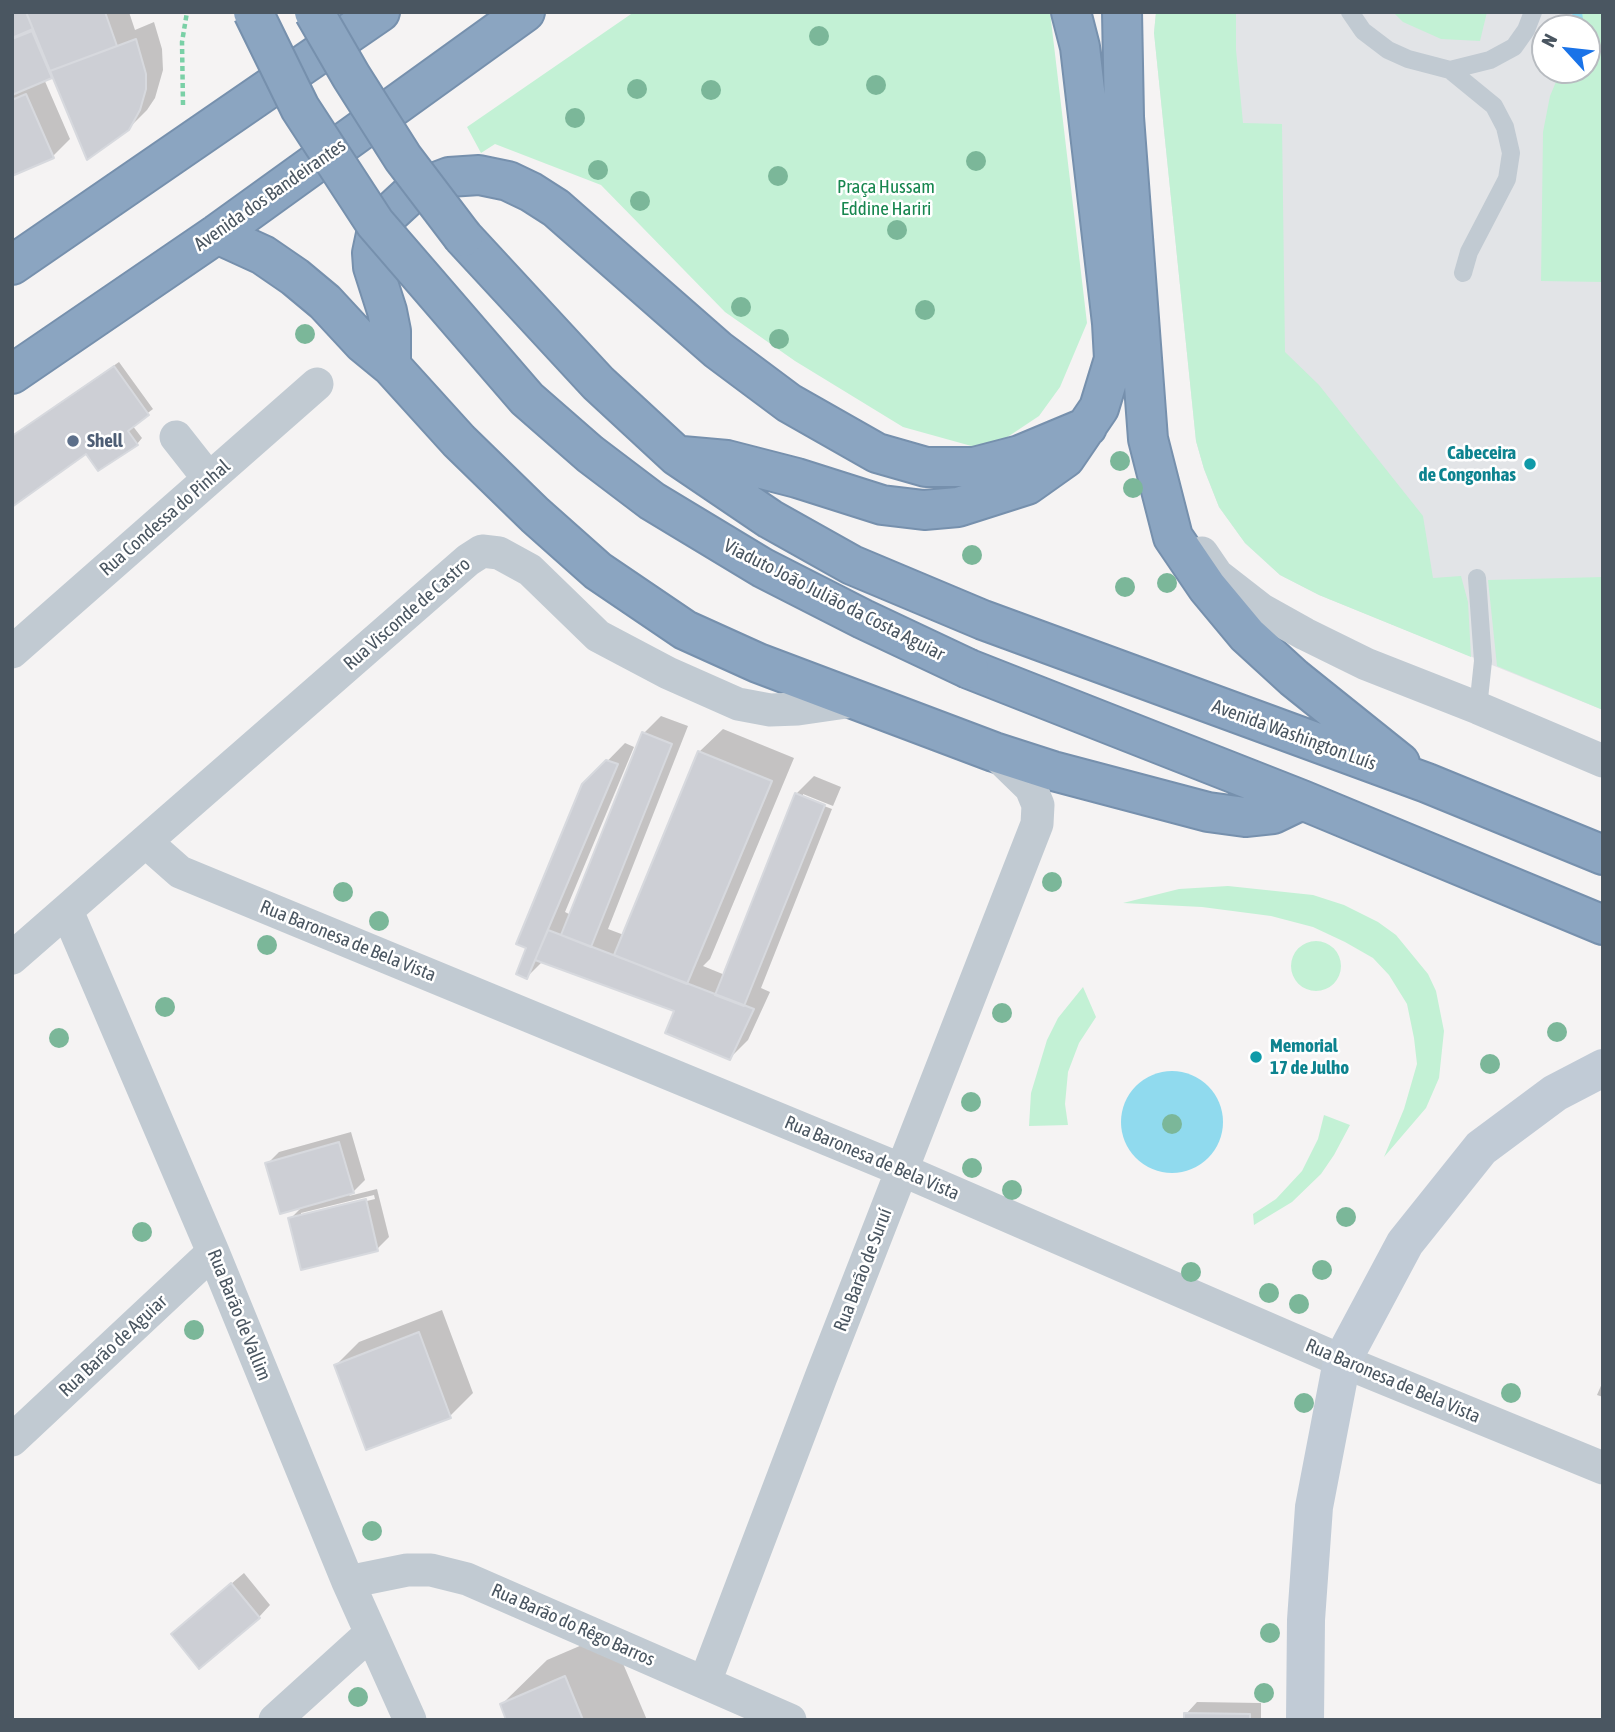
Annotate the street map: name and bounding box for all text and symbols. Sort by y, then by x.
north arrow [1531,14,1601,84]
text: N [1537,30,1561,50]
street label: Avenida dos Bandeirantes [190,134,350,256]
park label: Praça Hussam Eddine Hariri [837,176,935,220]
place label: Shell [87,430,123,452]
marker: Shell [65,433,81,449]
place label: Cabeceira de Congonhas [1418,442,1516,486]
street label: Rua Condessa do Pinhal [95,455,235,581]
marker: Cabeceira de Congonhas [1522,456,1538,472]
street label: Viaduto João Julião da Costa Aguiar [720,534,948,666]
street label: Rua Visconde de Castro [339,553,475,675]
street label: Avenida Washington Luís [1209,695,1379,775]
street label: Rua Baronesa de Bela Vista [257,895,439,987]
place label: Memorial 17 de Julho [1270,1035,1349,1079]
marker: Memorial 17 de Julho [1248,1049,1264,1065]
street label: Rua Baronesa de Bela Vista [781,1111,963,1205]
street label: Rua Barão de Suruí [829,1205,897,1335]
street label: Rua Barão de Vallim [202,1246,276,1384]
street label: Rua Barão de Aguiar [54,1290,172,1402]
street label: Rua Baronesa de Bela Vista [1302,1334,1484,1428]
street label: Rua Barão do Rêgo Barros [488,1579,658,1671]

